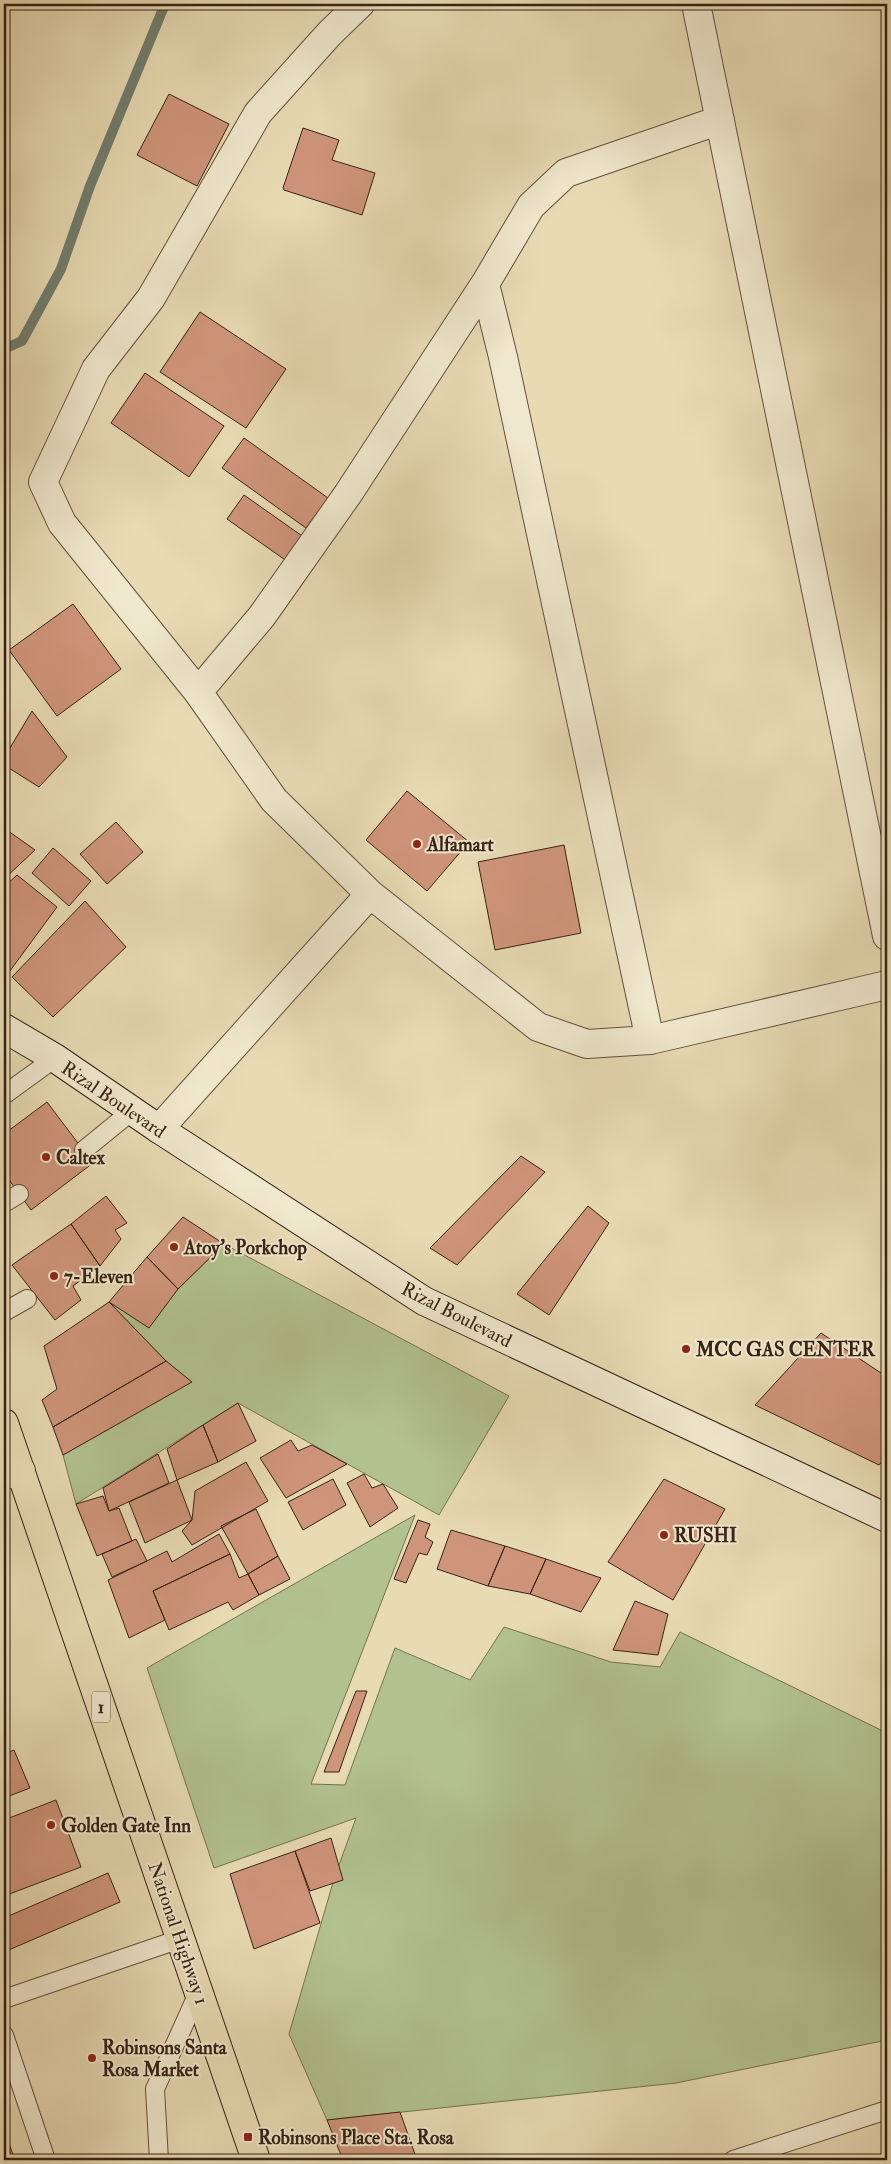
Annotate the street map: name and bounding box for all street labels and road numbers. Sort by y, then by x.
street label: Rizal Boulevard [57,1056,171,1144]
street label: Rizal Boulevard [397,1277,516,1353]
road number: 1 [92,1691,110,1722]
street label: National Highway 1 [142,1859,214,2008]

